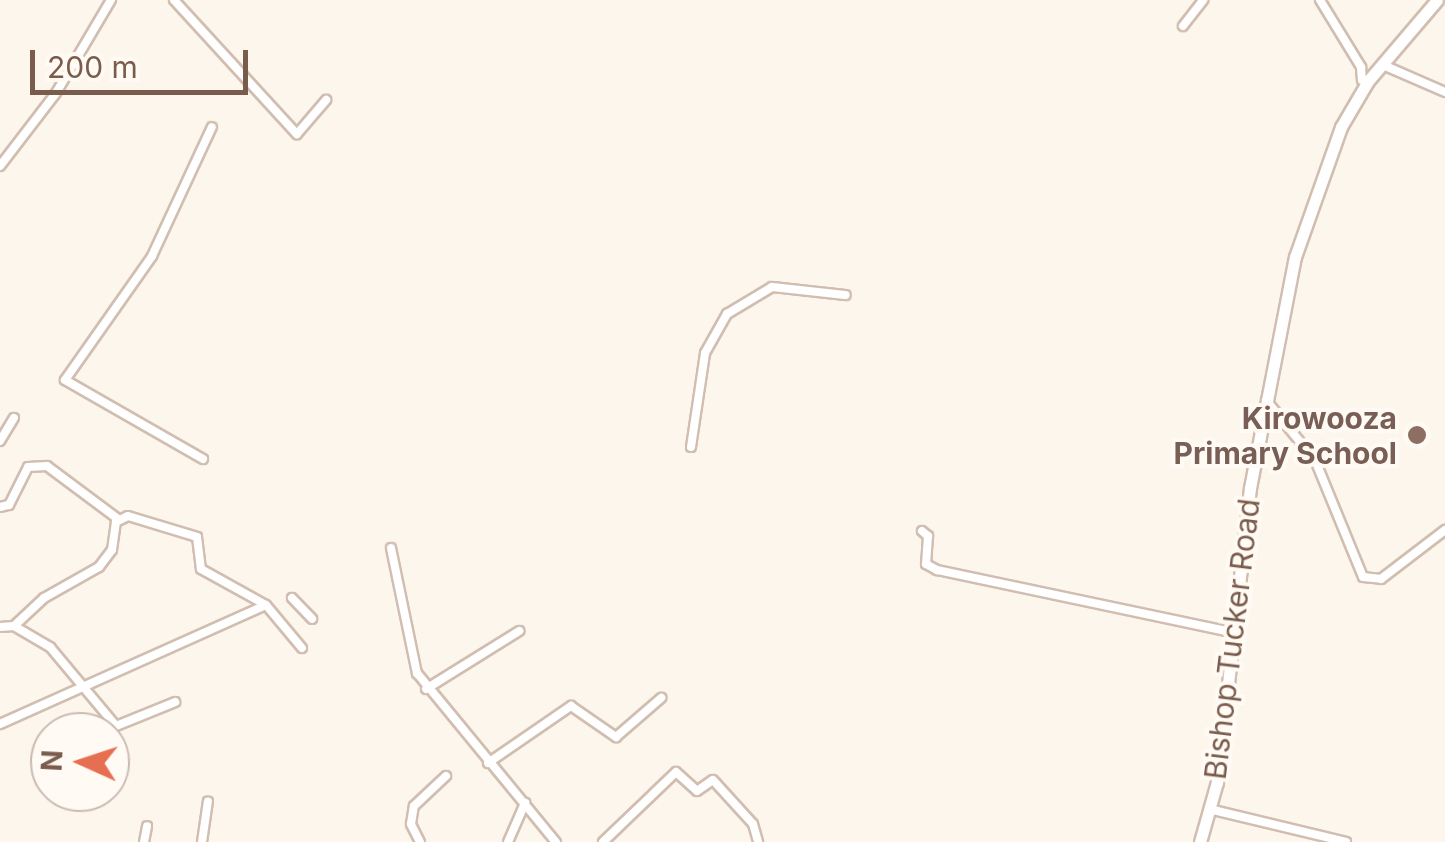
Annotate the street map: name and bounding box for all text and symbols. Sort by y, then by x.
scale bar [35,30,252,92]
text: 200 m [47,49,138,85]
place label: Kirowooza Primary School [1173,400,1397,470]
marker: Kirowooza Primary School [1406,424,1428,446]
street label: Bishop Tucker Road [1197,497,1267,781]
north arrow [30,712,130,812]
text: N [35,749,70,772]

